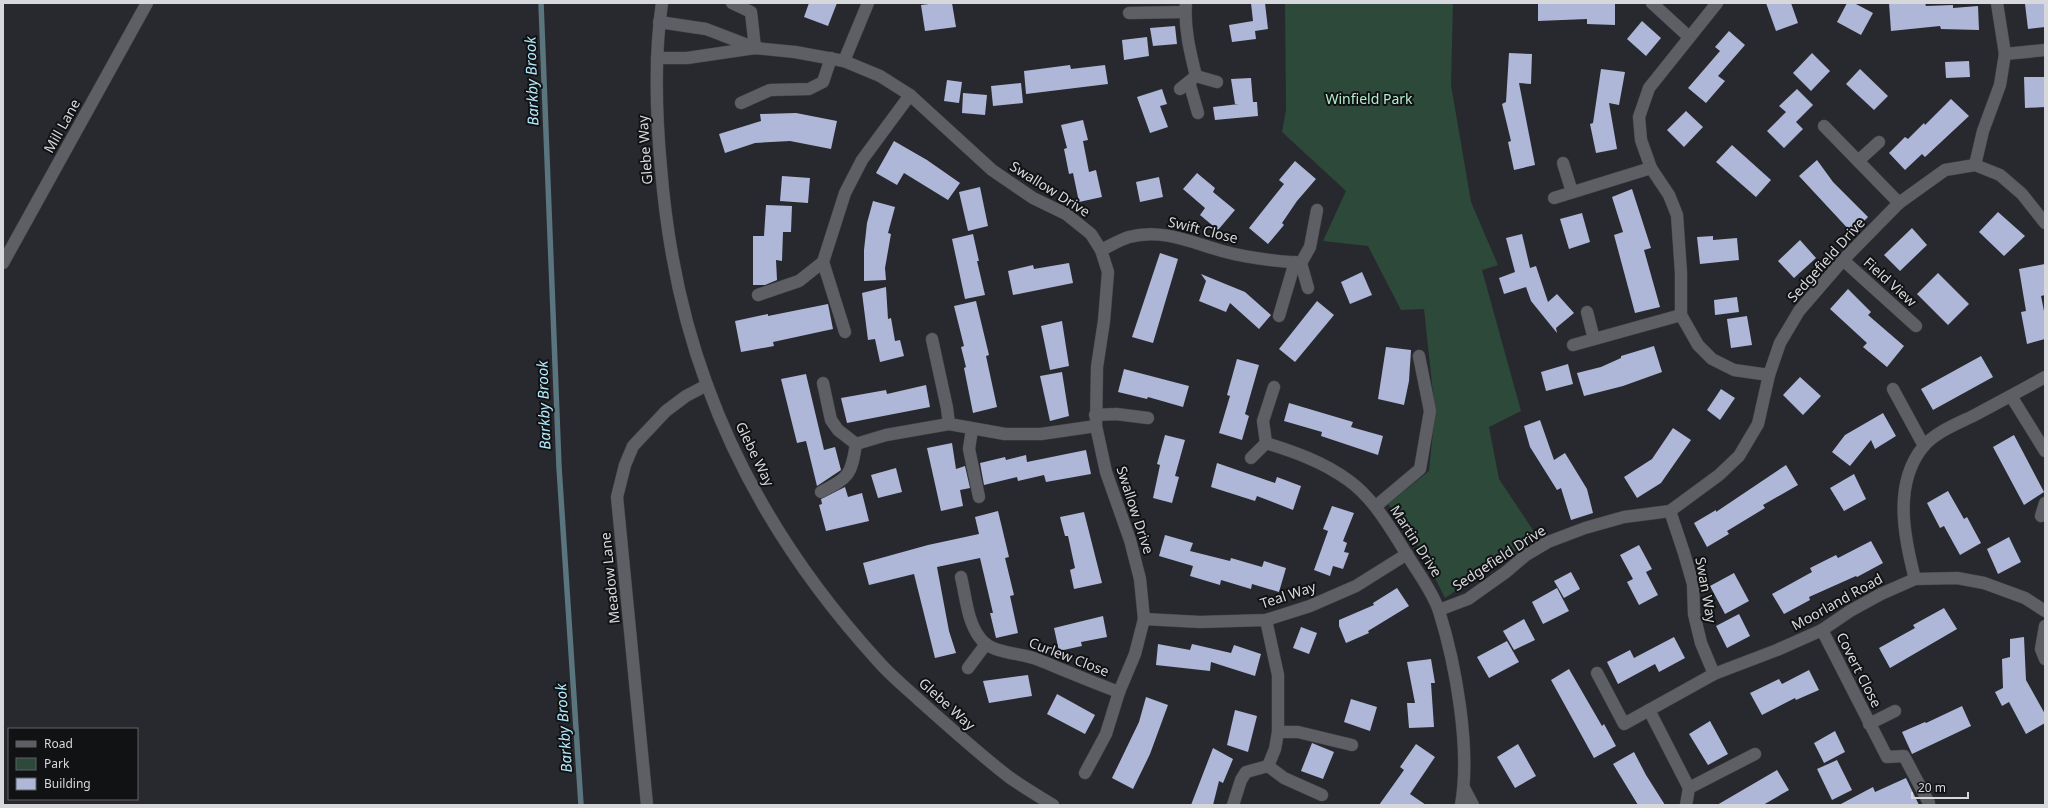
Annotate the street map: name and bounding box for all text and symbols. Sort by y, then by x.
water label: Barkby Brook [519,36,543,126]
park label: Winfield Park [1325,89,1413,108]
street label: Mill Lane [39,95,84,156]
street label: Glebe Way [633,114,656,185]
street label: Swallow Drive [1007,156,1094,221]
street label: Swift Close [1166,212,1240,247]
street label: Sedgefield Drive [1783,213,1869,306]
street label: Field View [1860,253,1921,311]
water label: Barkby Brook [531,360,555,450]
street label: Glebe Way [732,418,780,490]
street label: Swallow Drive [1112,464,1159,556]
street label: Martin Drive [1386,501,1447,580]
street label: Sedgefield Drive [1448,520,1549,595]
street label: Meadow Lane [595,531,624,625]
street label: Swan Way [1691,555,1722,625]
street label: Moorland Road [1788,569,1886,634]
street label: Teal Way [1258,576,1319,612]
street label: Covert Close [1832,629,1887,711]
street label: Curlew Close [1026,632,1112,681]
street label: Glebe Way [915,673,980,735]
water label: Barkby Brook [550,682,576,773]
legend [8,728,138,800]
text: Road [44,735,73,752]
text: Park [44,755,70,772]
scale bar [1912,774,1968,800]
text: Building [44,775,91,792]
text: 20 m [1918,779,1946,796]

